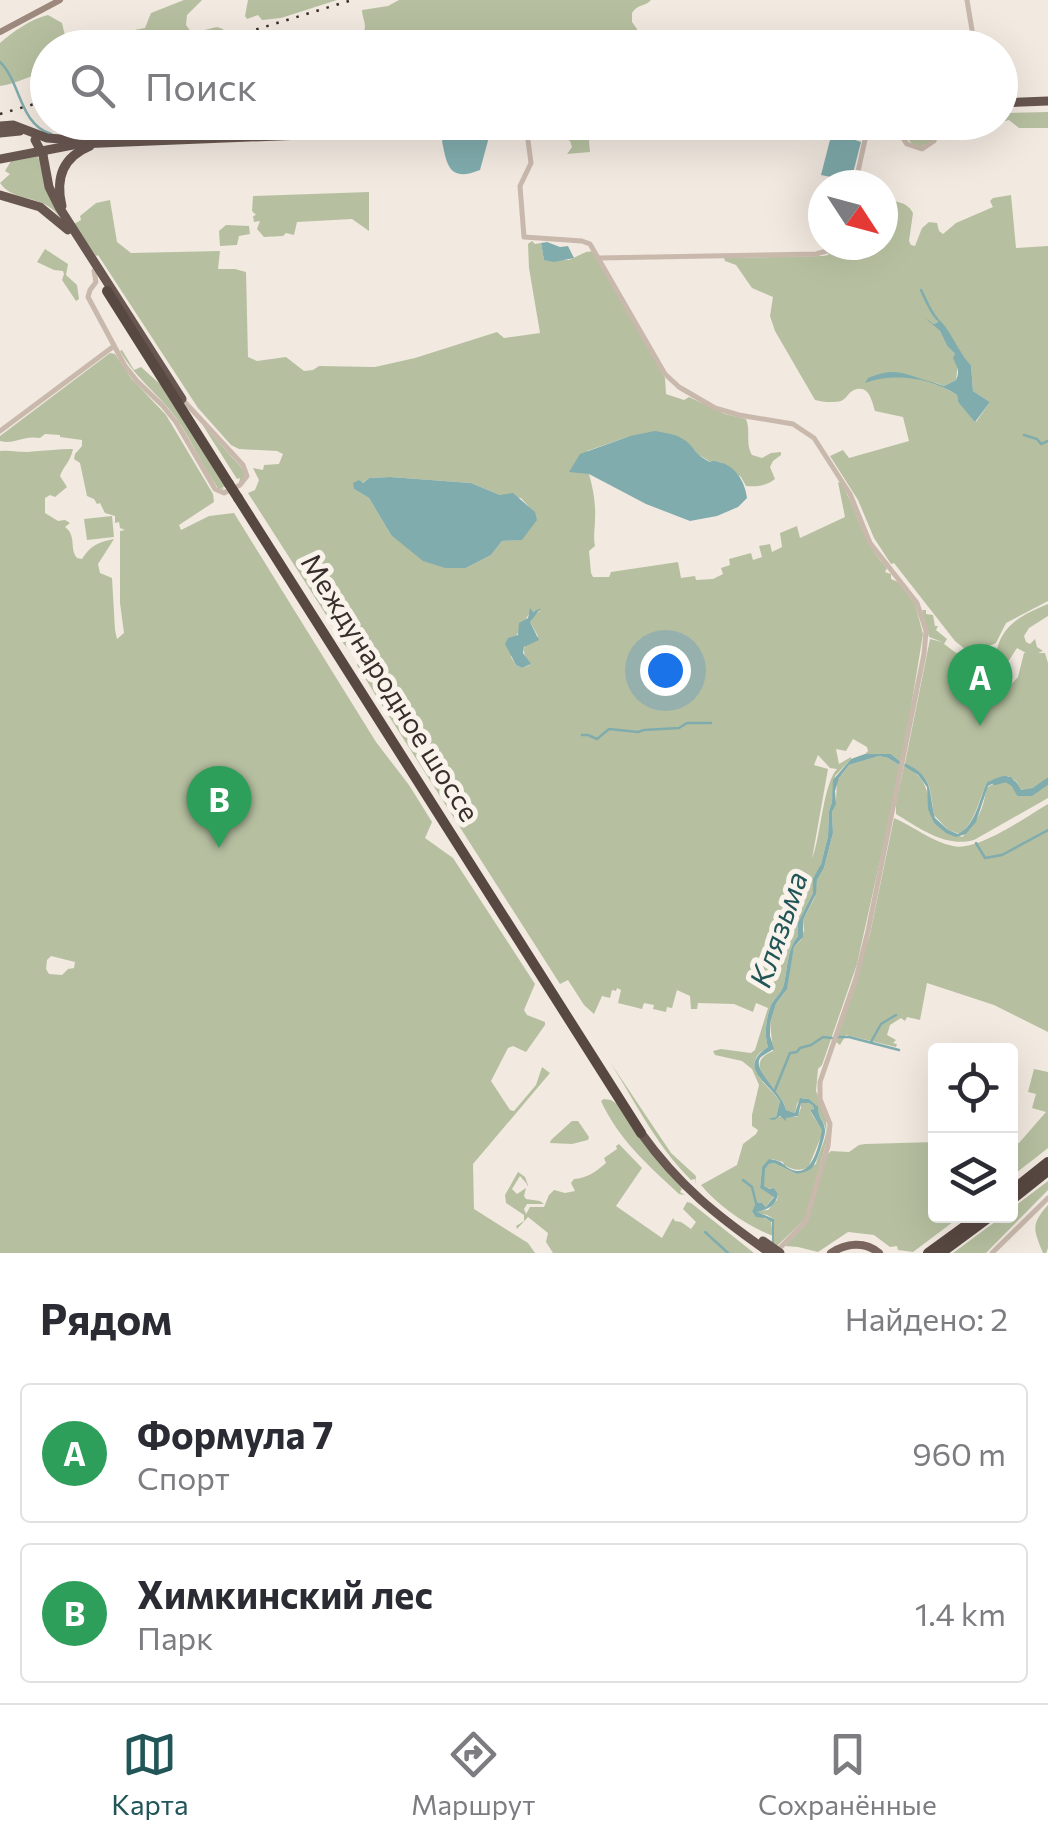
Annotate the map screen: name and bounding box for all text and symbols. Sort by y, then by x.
search box [30,30,1018,140]
icon: search [65,58,120,113]
text: Поиск [145,62,257,109]
north arrow [808,170,898,260]
street label: Международное шоссе [295,547,487,827]
pin: A [948,644,1012,726]
your location [640,645,691,696]
pin: B [186,766,252,848]
water label: Клязьма [740,866,814,992]
map controls [928,1043,1018,1223]
button: locate [928,1043,1018,1133]
button: layers [928,1133,1018,1223]
text: Рядом [40,1292,172,1344]
text: Найдено: 2 [845,1298,1008,1338]
text: Формула 7 [137,1410,334,1457]
text: A [63,1433,86,1473]
text: 960 m [912,1433,1006,1473]
text: Спорт [137,1457,230,1497]
text: Химкинский лес [137,1570,433,1617]
text: B [64,1593,85,1633]
text: 1.4 km [915,1593,1006,1633]
text: Парк [137,1617,213,1657]
tab: Карта [111,1727,188,1821]
tab: Маршрут [411,1727,535,1821]
tab: Сохранённые [758,1727,937,1821]

